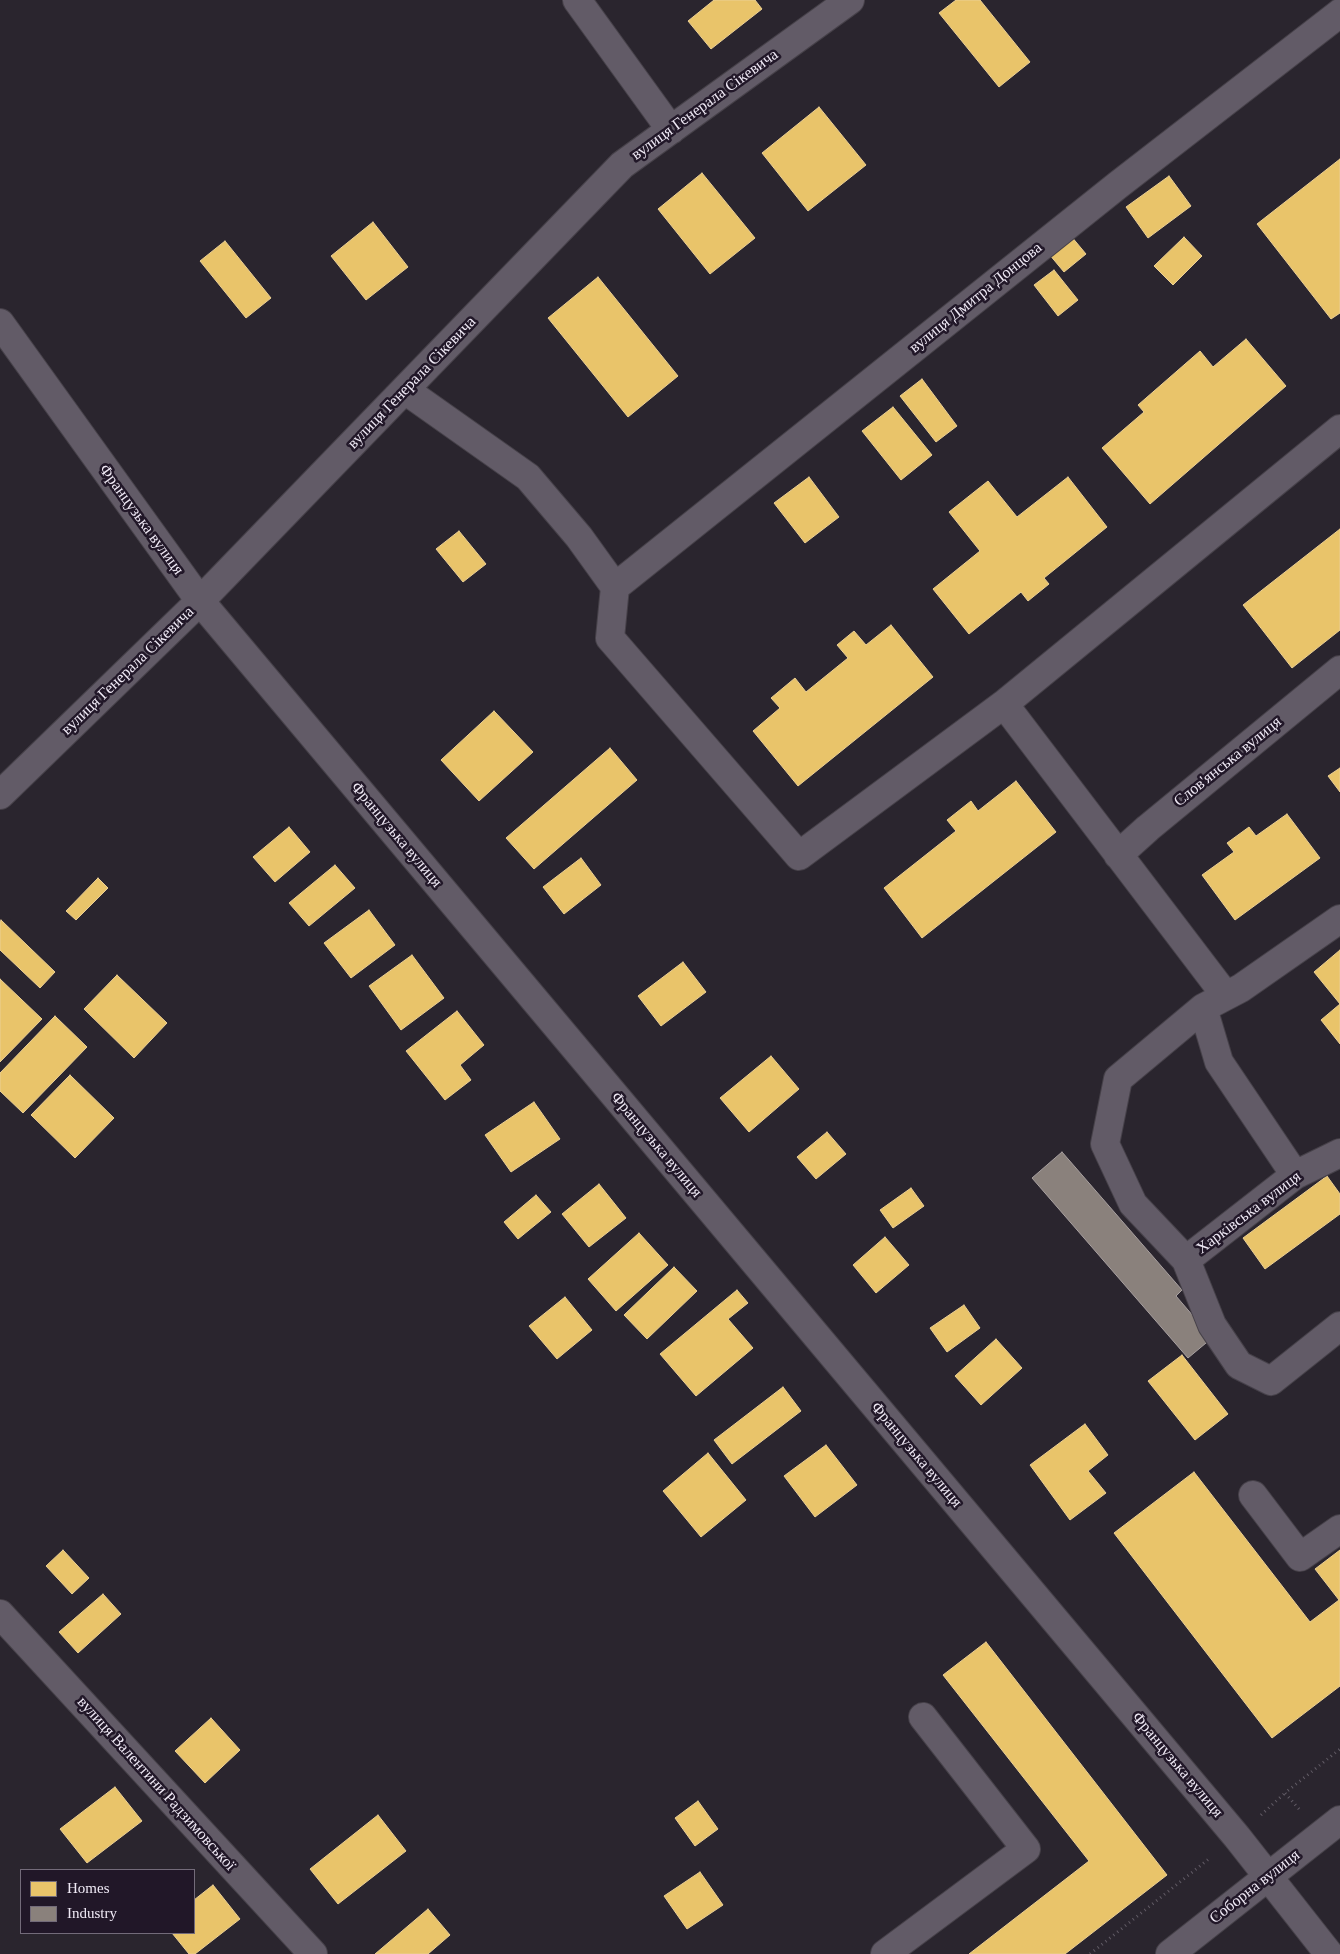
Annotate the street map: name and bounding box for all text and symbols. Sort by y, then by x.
street label: вулиця Генерала Сікевича [628,45,782,165]
street label: вулиця Дмитра Донцова [906,239,1046,357]
street label: вулиця Генерала Сікевича [344,313,480,453]
street label: Французька вулиця [94,461,188,579]
street label: вулиця Генерала Сікевича [58,603,198,739]
street label: Слов'янська вулиця [1170,713,1286,811]
street label: Французька вулиця [346,778,446,892]
street label: Французька вулиця [606,1088,706,1202]
street label: Харківська вулиця [1193,1167,1305,1259]
street label: Французька вулиця [866,1398,966,1512]
street label: вулиця Валентини Радзимовської [73,1693,239,1875]
street label: Французька вулиця [1127,1708,1227,1822]
street label: Соборна вулиця [1206,1846,1304,1928]
legend [20,1869,195,1934]
text: Homes [67,1880,110,1896]
text: Industry [67,1905,117,1921]

